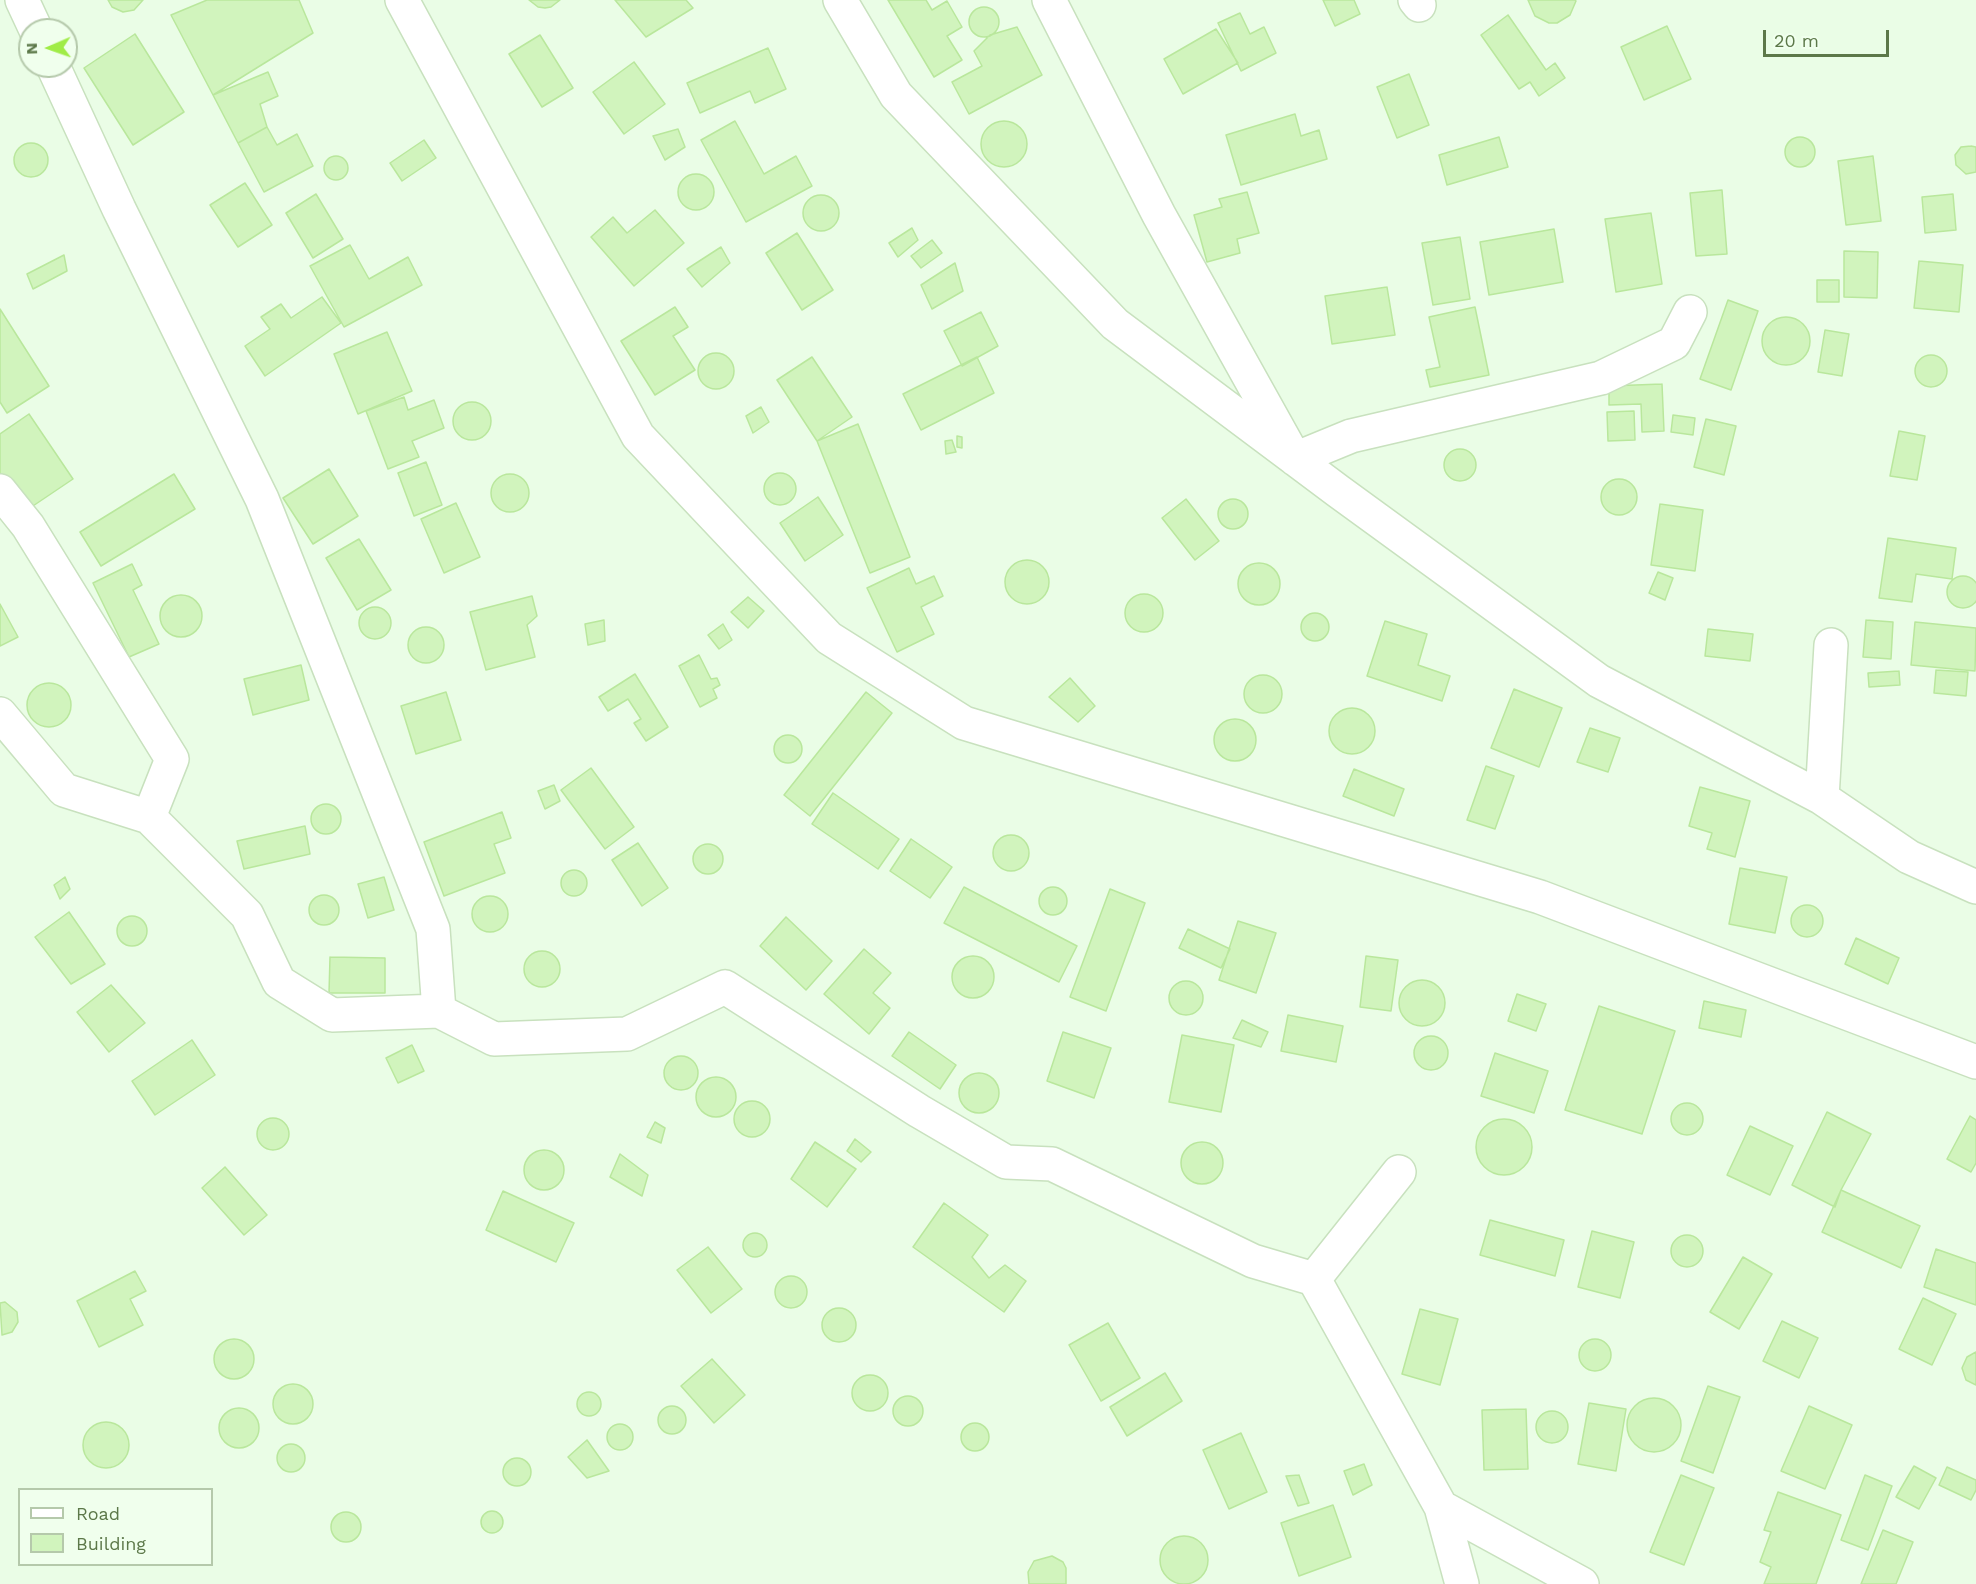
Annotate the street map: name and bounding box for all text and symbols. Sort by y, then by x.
north arrow [18,18,78,78]
scale bar [1766,18,1892,56]
text: 20 m [1774,30,1819,51]
text: N [22,42,41,55]
legend [18,1488,213,1566]
text: Road [76,1503,120,1524]
text: Building [76,1533,146,1554]

